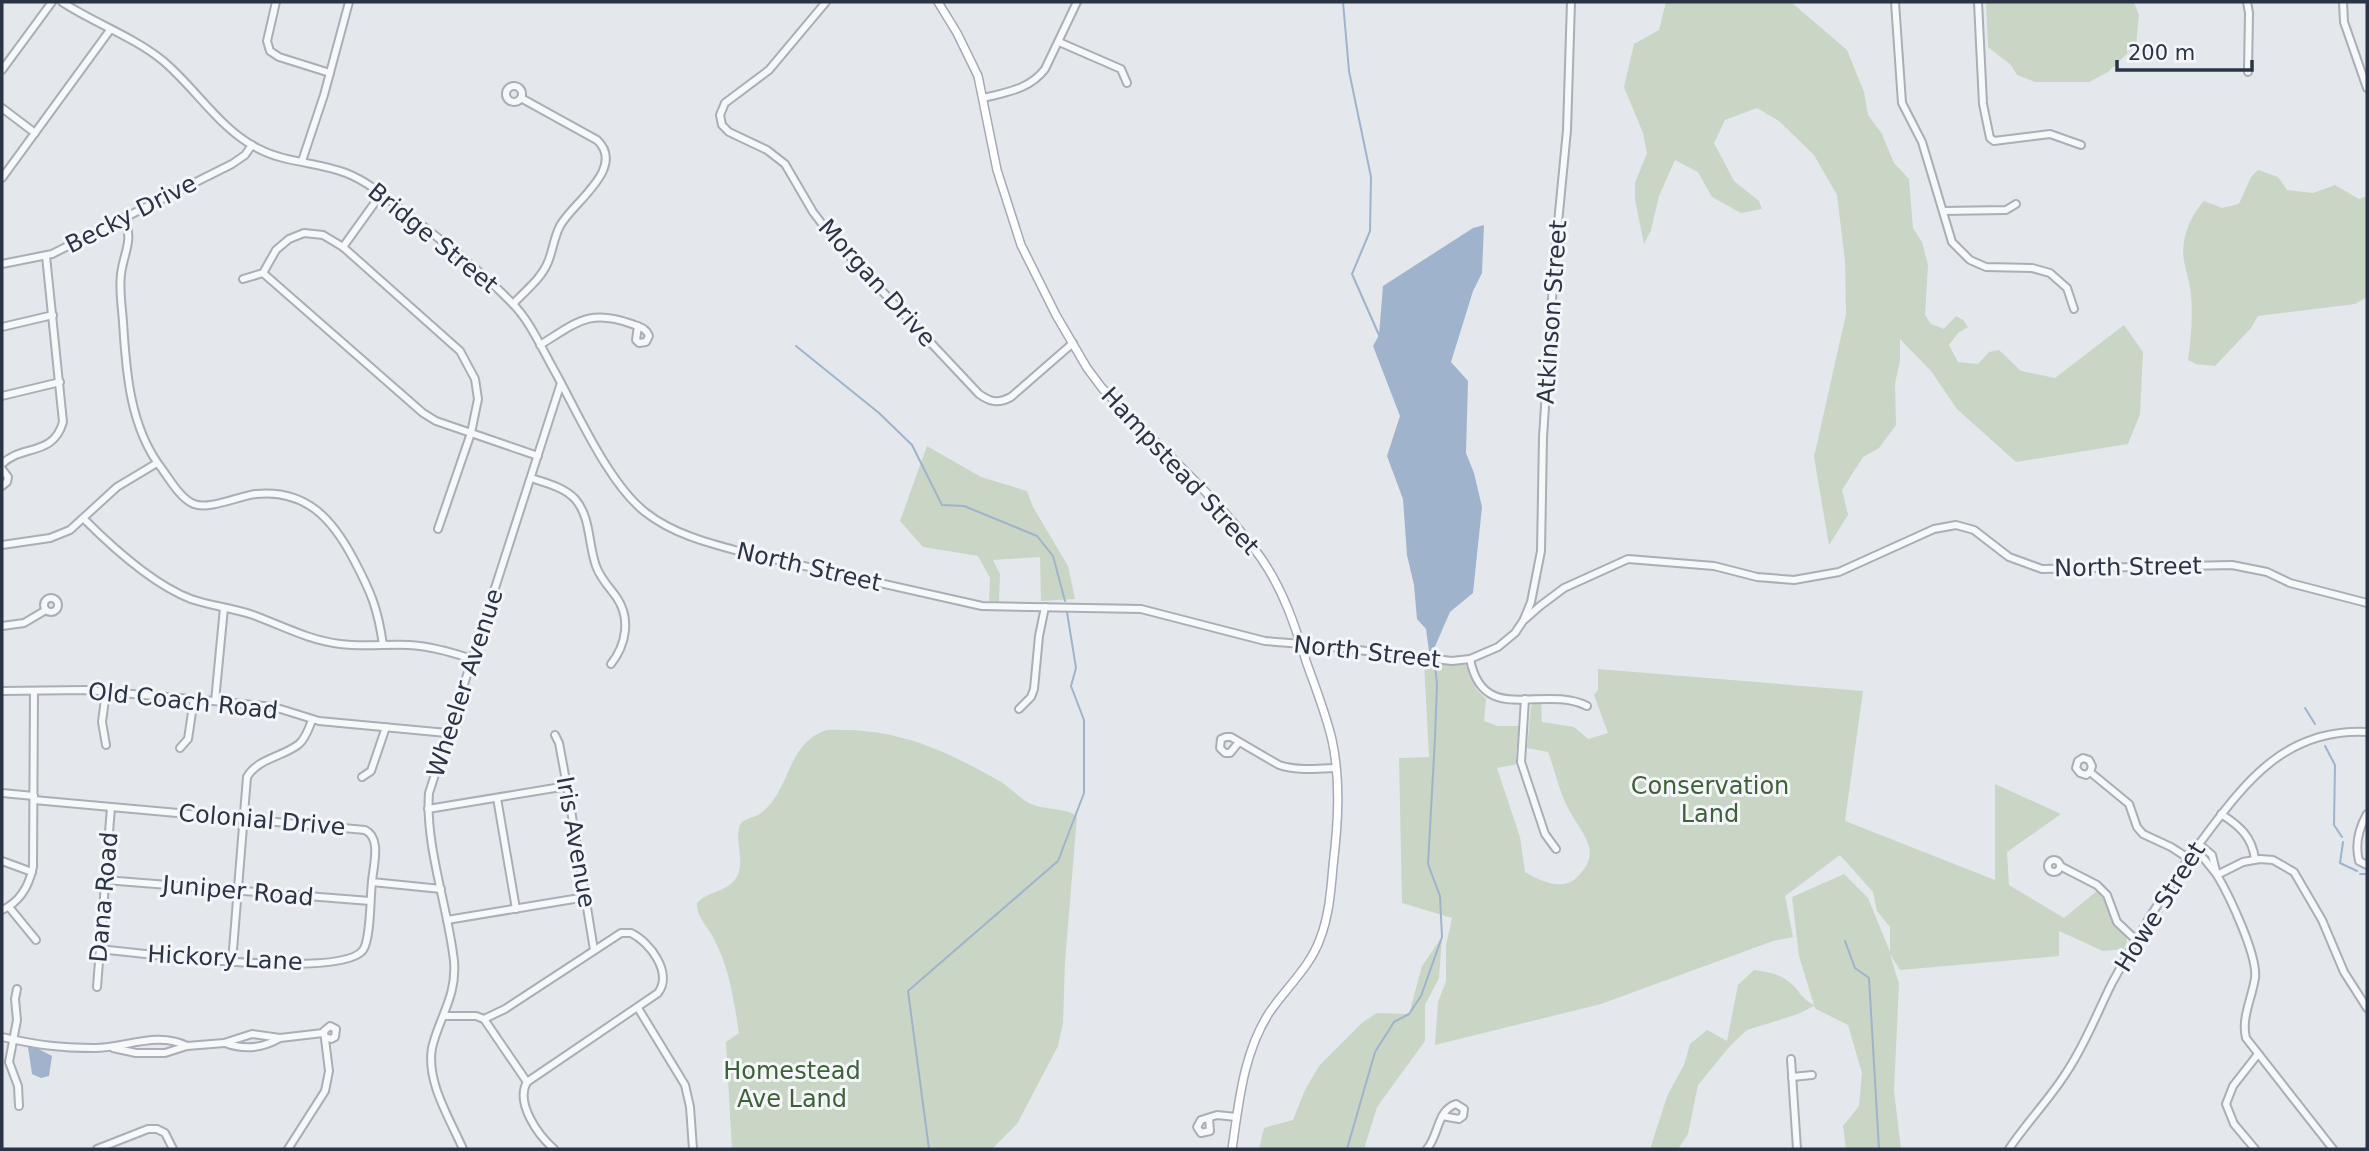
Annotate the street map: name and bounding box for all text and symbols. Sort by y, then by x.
scale bar [2117,28,2252,72]
text: 200 m [2128,41,2195,65]
street label: Becky Drive [61,169,201,259]
street label: Bridge Street [362,177,504,299]
street label: Morgan Drive [813,214,941,352]
street label: Atkinson Street [1532,219,1572,405]
street label: Hampstead Street [1095,382,1265,560]
street label: North Street [734,537,884,597]
street label: North Street [2054,552,2202,582]
street label: Wheeler Avenue [421,585,509,781]
street label: North Street [1292,630,1442,674]
street label: Old Coach Road [87,677,279,725]
park label: Conservation Land [1631,772,1789,828]
street label: Iris Avenue [551,774,601,910]
street label: Colonial Drive [177,799,347,841]
street label: Dana Road [84,831,124,963]
street label: Howe Street [2109,837,2211,977]
street label: Juniper Road [159,870,315,912]
street label: Hickory Lane [147,940,303,976]
park label: Homestead Ave Land [723,1057,861,1113]

